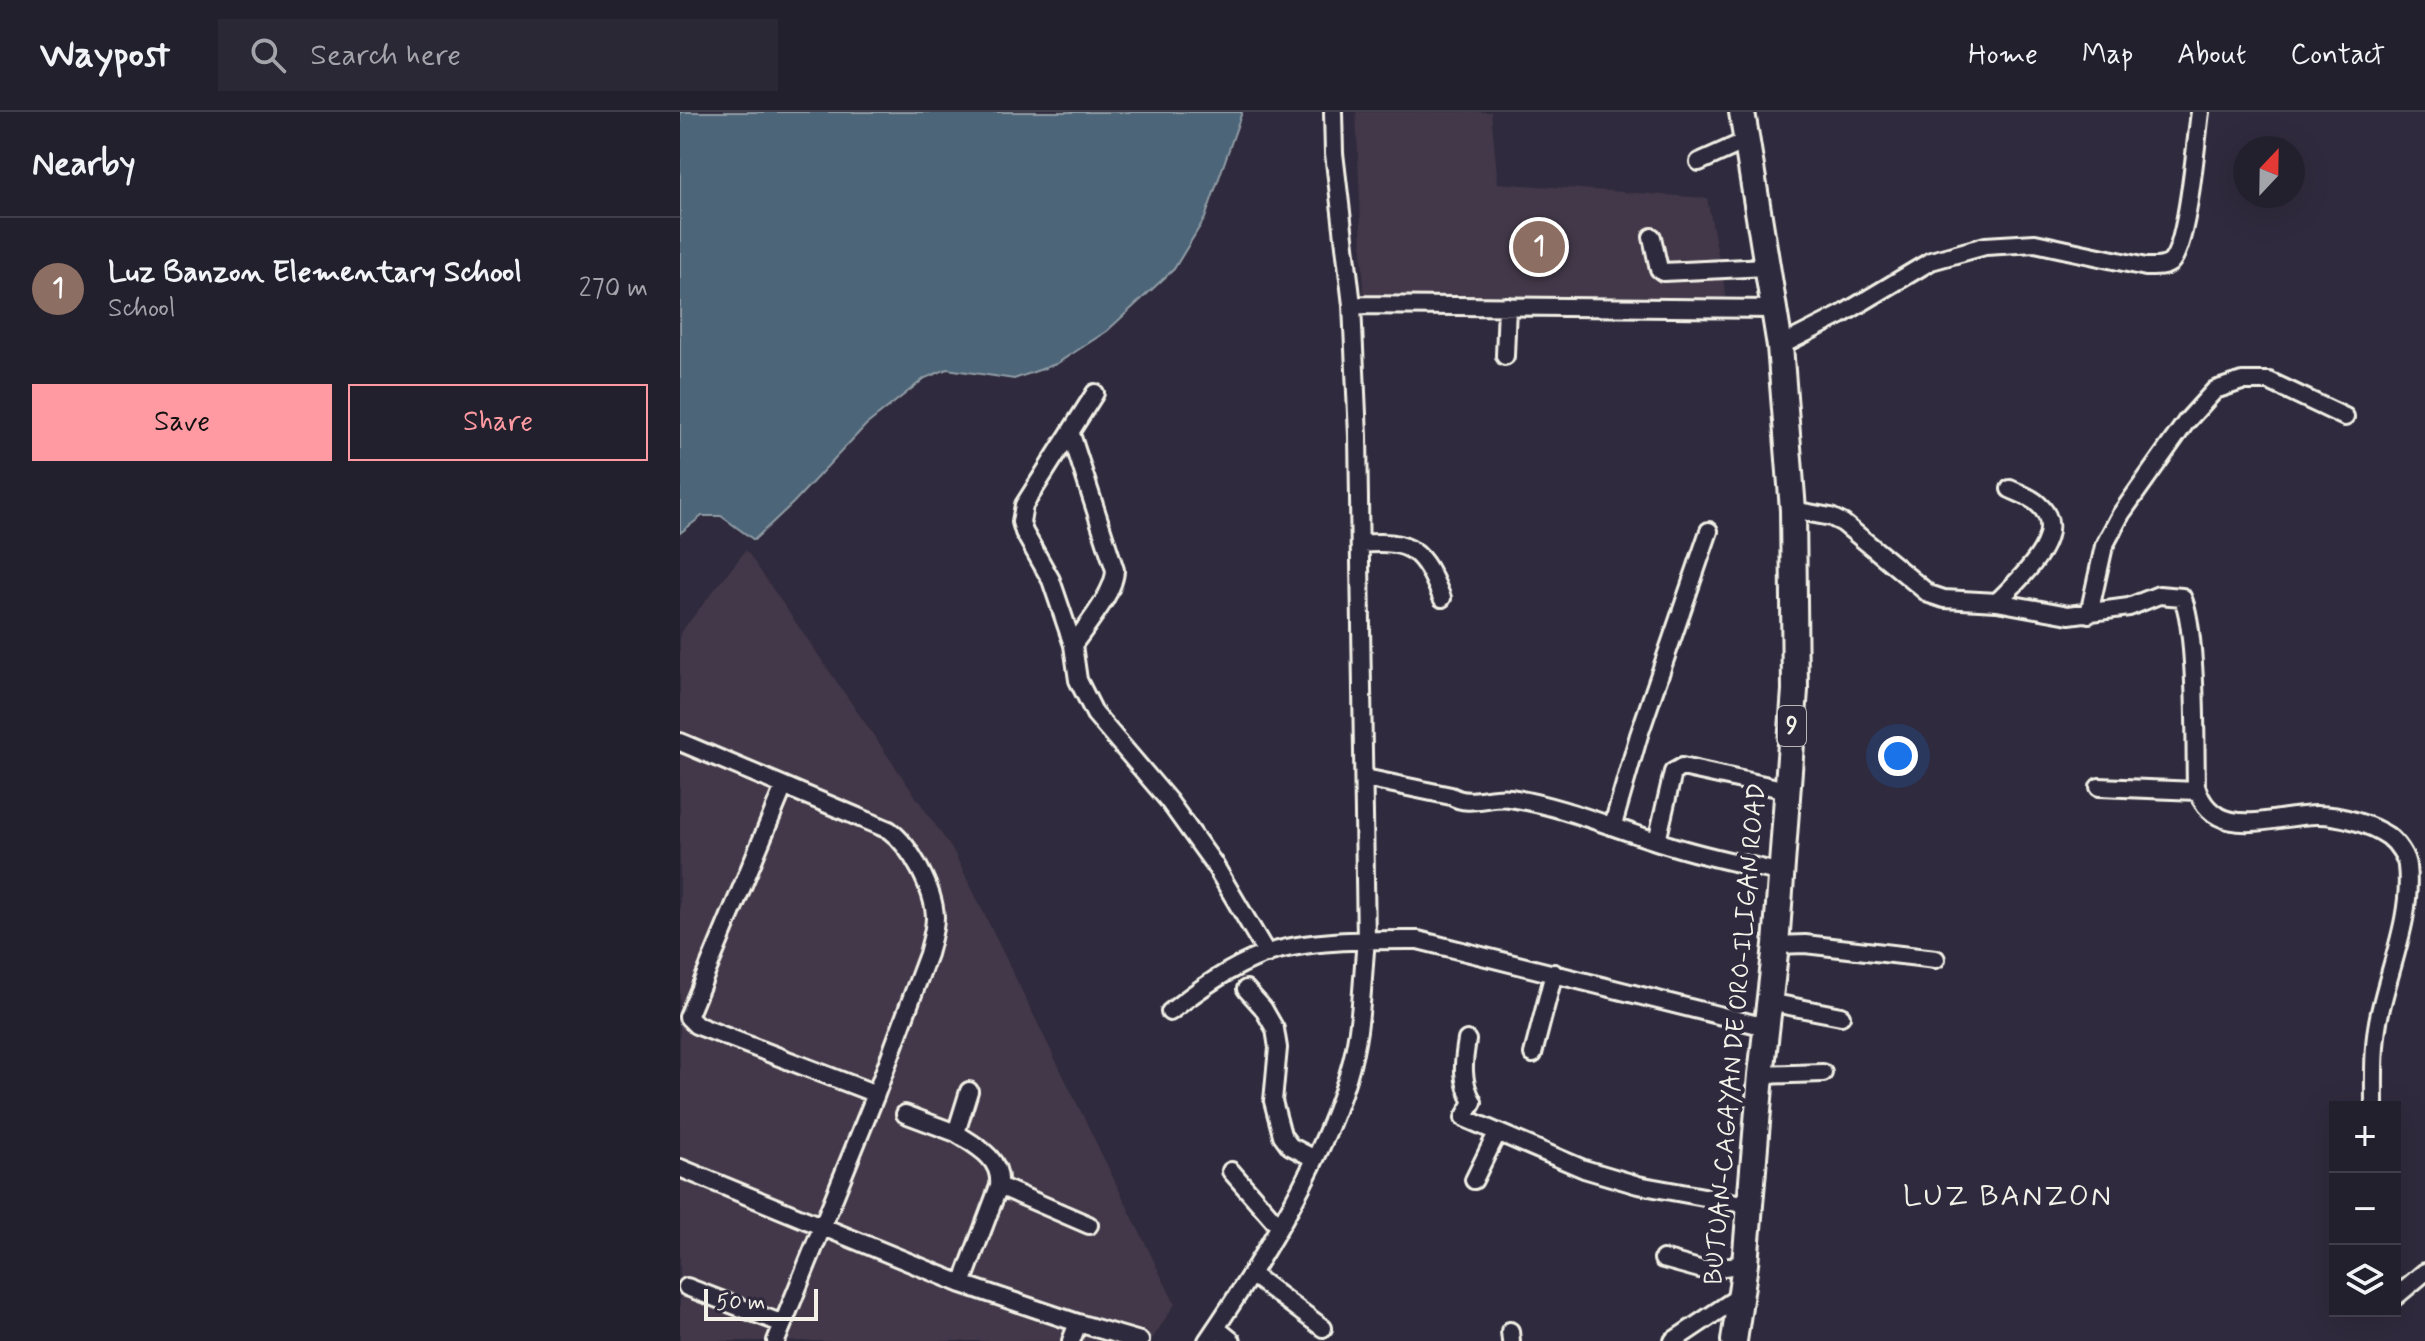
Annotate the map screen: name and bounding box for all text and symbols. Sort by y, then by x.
search box [218,19,778,91]
text: Waypost [40,31,170,80]
icon: search [246,33,290,77]
text: Search here [310,36,461,75]
text: Home [1968,37,2038,74]
text: Map [2082,37,2133,74]
text: About [2177,37,2246,74]
text: Contact [2290,37,2385,74]
north arrow [2233,136,2305,208]
text: Nearby [32,142,136,187]
pin: 1 [1513,217,1565,277]
text: Luz Banzon Elementary School [108,253,522,292]
text: 1 [52,272,64,306]
text: 270 m [579,272,648,306]
text: School [108,292,175,326]
button: Save [32,384,332,461]
button: Share [348,384,648,461]
road number: 9 [1778,706,1806,746]
your location [1878,736,1918,776]
street label: BUTUAN-CAGAYAN DE ORO-ILIGAN ROAD [1697,782,1775,1286]
map controls [2329,1101,2401,1317]
button: + [2329,1101,2401,1173]
button: − [2329,1173,2401,1245]
district label: LUZ BANZON [1903,1177,2113,1216]
button: layers [2329,1245,2401,1317]
scale bar [704,1285,818,1321]
text: 50 m [716,1289,765,1317]

